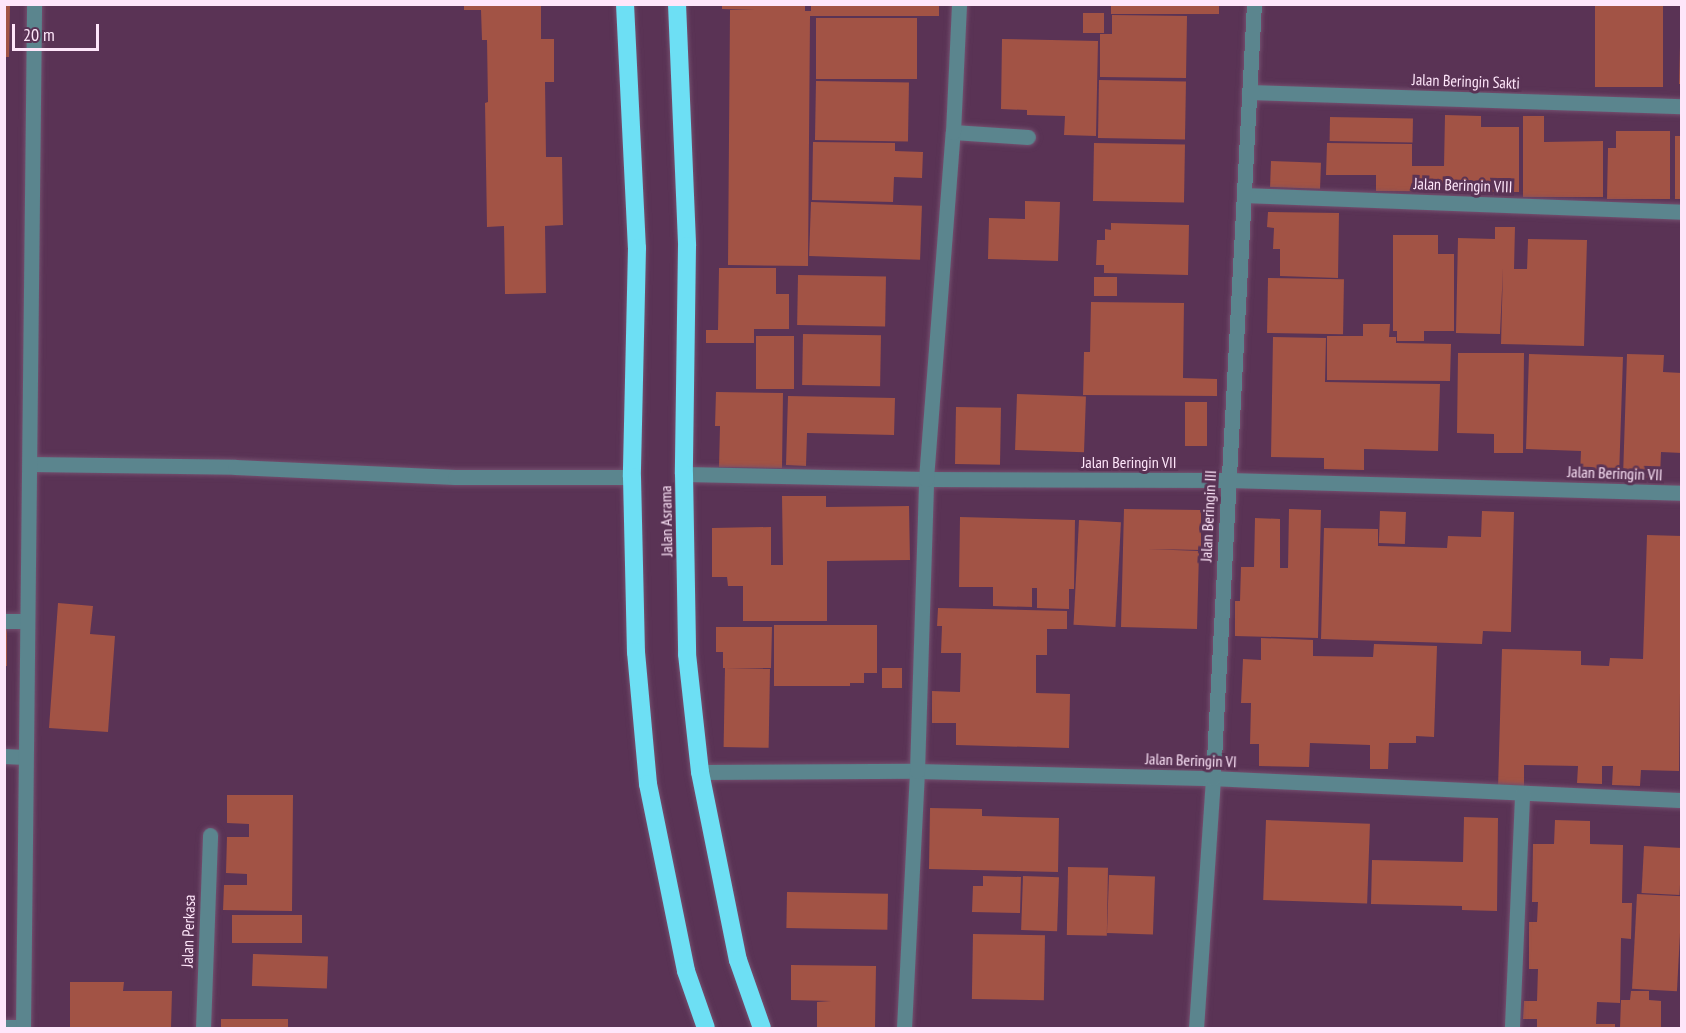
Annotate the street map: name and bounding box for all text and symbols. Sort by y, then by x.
scale bar [15,12,102,50]
text: 20 m [23,23,55,46]
street label: Jalan Beringin Sakti [1412,70,1520,92]
street label: Jalan Beringin VIII [1413,174,1513,196]
street label: Jalan Beringin VII [1081,452,1177,472]
street label: Jalan Beringin VII [1567,462,1663,484]
street label: Jalan Beringin III [1196,470,1220,562]
street label: Jalan Asrama [656,485,676,557]
street label: Jalan Beringin VI [1145,749,1237,771]
street label: Jalan Perkasa [177,894,199,968]

